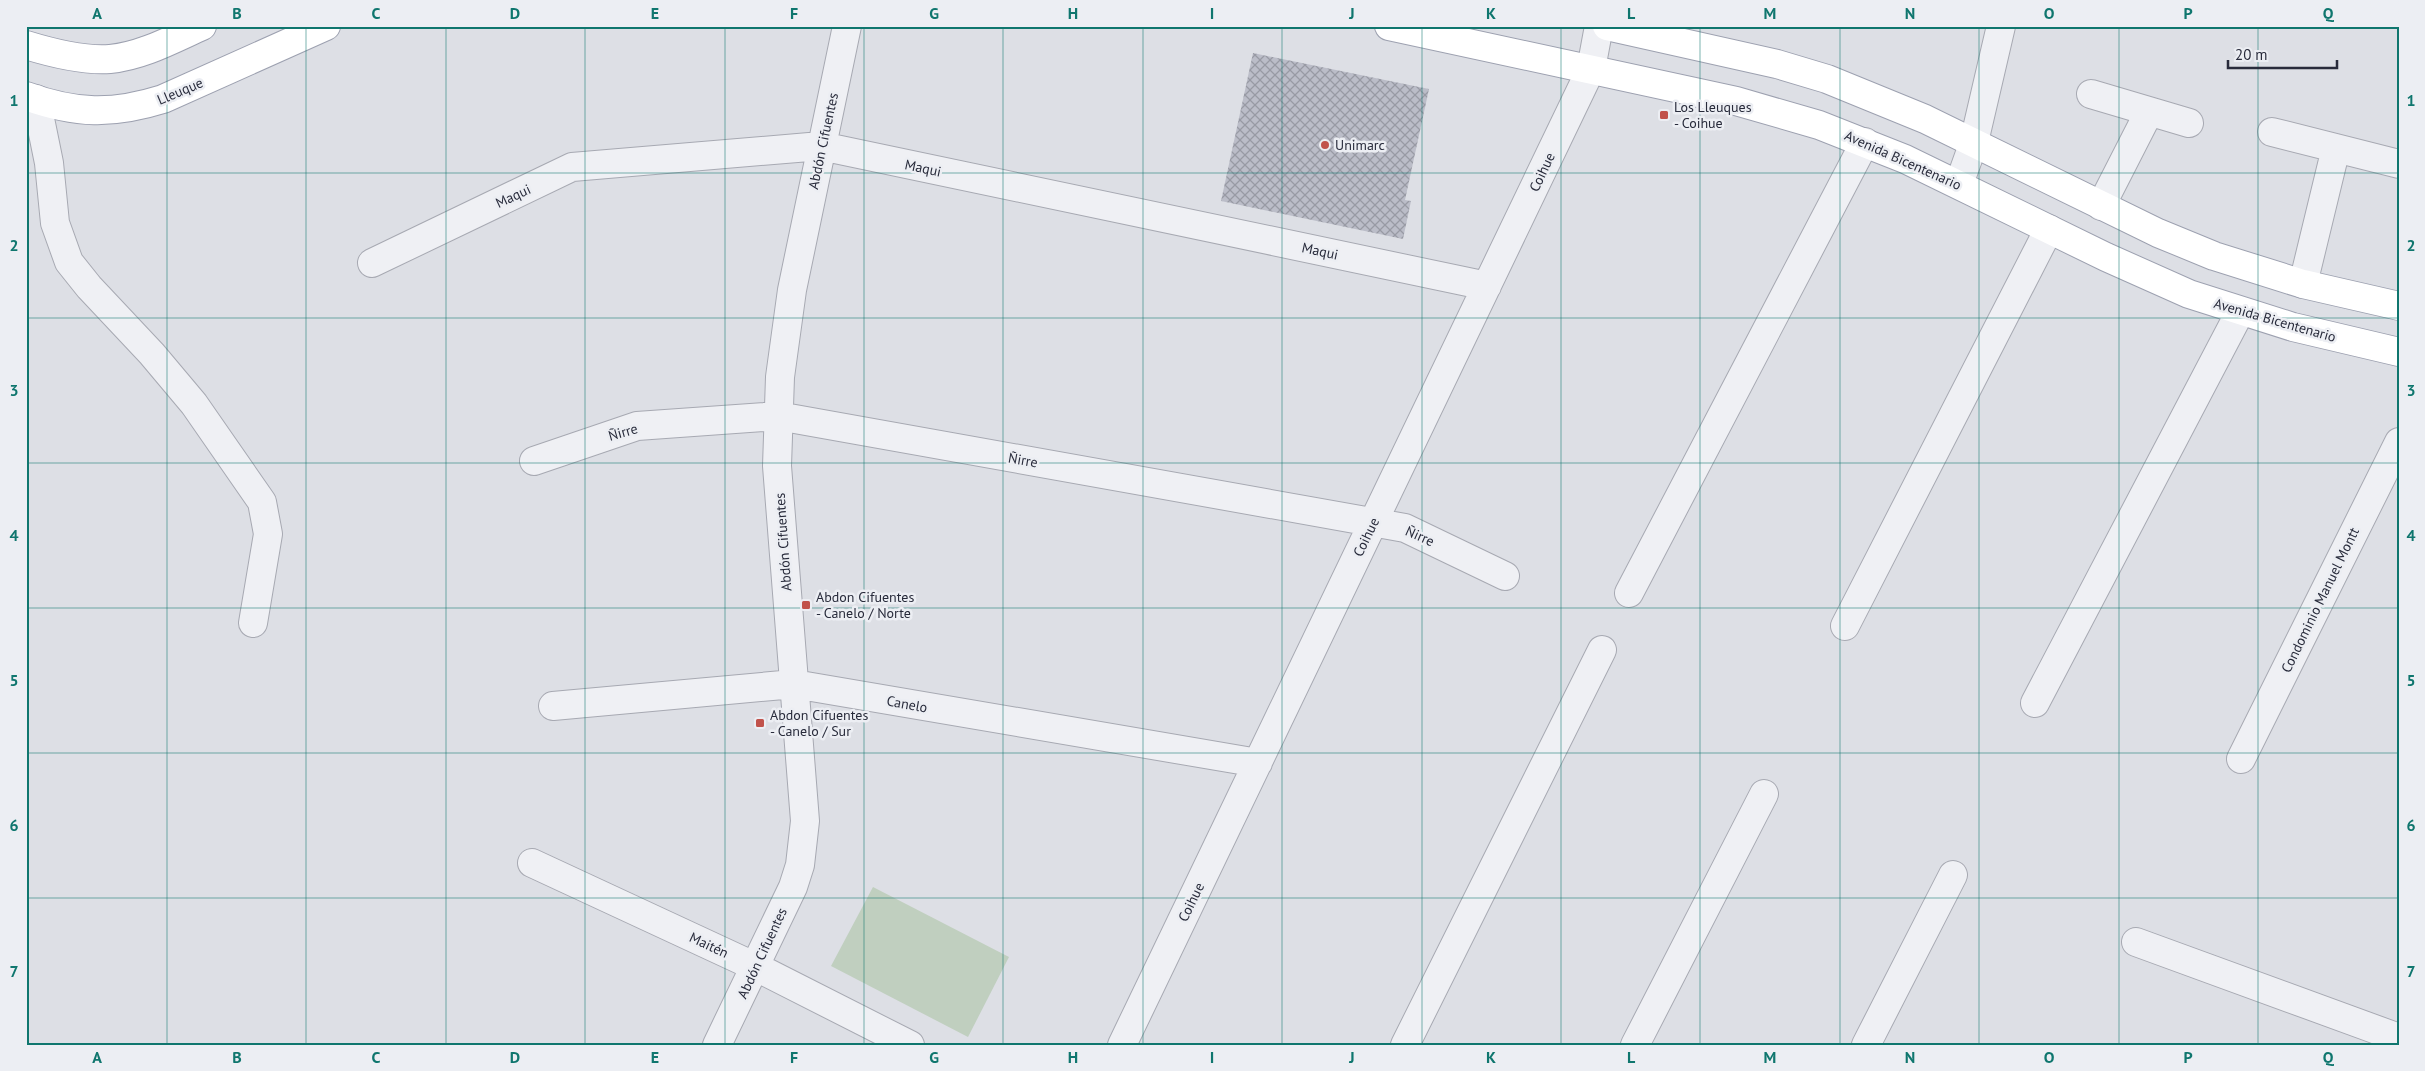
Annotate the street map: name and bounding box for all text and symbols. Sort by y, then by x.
text: A [92,3,102,23]
text: B [232,3,242,23]
text: C [372,3,381,23]
text: D [510,3,520,23]
text: E [651,3,659,23]
text: F [790,3,798,23]
text: G [929,3,939,23]
text: H [1068,3,1078,23]
text: I [1210,3,1214,23]
text: J [1348,3,1355,23]
text: K [1486,3,1496,23]
text: L [1627,3,1636,23]
text: M [1764,3,1776,23]
text: N [1905,3,1915,23]
text: O [2044,3,2055,23]
text: P [2183,3,2193,23]
text: Q [2323,3,2335,23]
scale bar [2228,38,2336,70]
text: 20 m [2235,45,2268,64]
street label: Lleuque [154,73,206,109]
text: 1 [9,90,19,110]
text: 1 [2406,90,2416,110]
street label: Abdón Cifuentes [804,91,842,191]
place label: Los Lleuques - Coihue [1674,98,1752,132]
marker: Los Lleuques - Coihue [1658,109,1670,121]
street label: Avenida Bicentenario [1842,126,1964,194]
place label: Unimarc [1335,136,1385,154]
marker: Unimarc [1319,139,1331,151]
street label: Coihue [1525,150,1559,194]
street label: Maqui [903,155,943,181]
street label: Maqui [493,180,533,212]
text: 2 [9,235,19,255]
text: 2 [2406,235,2416,255]
street label: Maqui [1300,238,1340,264]
street label: Avenida Bicentenario [2212,294,2338,346]
text: 3 [9,380,19,400]
text: 3 [2406,380,2416,400]
street label: Ñirre [606,419,640,445]
street label: Ñirre [1007,449,1039,471]
street label: Abdón Cifuentes [771,492,795,592]
street label: Coihue [1349,515,1383,559]
street label: Ñirre [1403,522,1437,550]
street label: Condominio Manuel Montt [2277,524,2363,676]
text: 4 [9,525,19,545]
text: 4 [2406,525,2416,545]
place label: Abdon Cifuentes - Canelo / Norte [816,588,914,622]
marker: Abdon Cifuentes - Canelo / Norte [800,599,812,611]
text: 5 [9,670,19,690]
text: 5 [2406,670,2416,690]
street label: Canelo [885,692,929,716]
place label: Abdon Cifuentes - Canelo / Sur [770,706,868,740]
marker: Abdon Cifuentes - Canelo / Sur [754,717,766,729]
text: 6 [9,815,19,835]
text: 6 [2406,815,2416,835]
street label: Coihue [1174,880,1208,924]
street label: Abdón Cifuentes [733,905,791,1001]
street label: Maitén [687,928,731,962]
text: 7 [9,961,19,981]
text: 7 [2406,961,2416,981]
text: A [92,1047,102,1067]
text: B [232,1047,242,1067]
text: C [372,1047,381,1067]
text: D [510,1047,520,1067]
text: E [651,1047,659,1067]
text: F [790,1047,798,1067]
text: G [929,1047,939,1067]
text: H [1068,1047,1078,1067]
text: I [1210,1047,1214,1067]
text: J [1348,1047,1355,1067]
text: K [1486,1047,1496,1067]
text: L [1627,1047,1636,1067]
text: M [1764,1047,1776,1067]
text: N [1905,1047,1915,1067]
text: O [2044,1047,2055,1067]
text: P [2183,1047,2193,1067]
text: Q [2323,1047,2335,1067]

